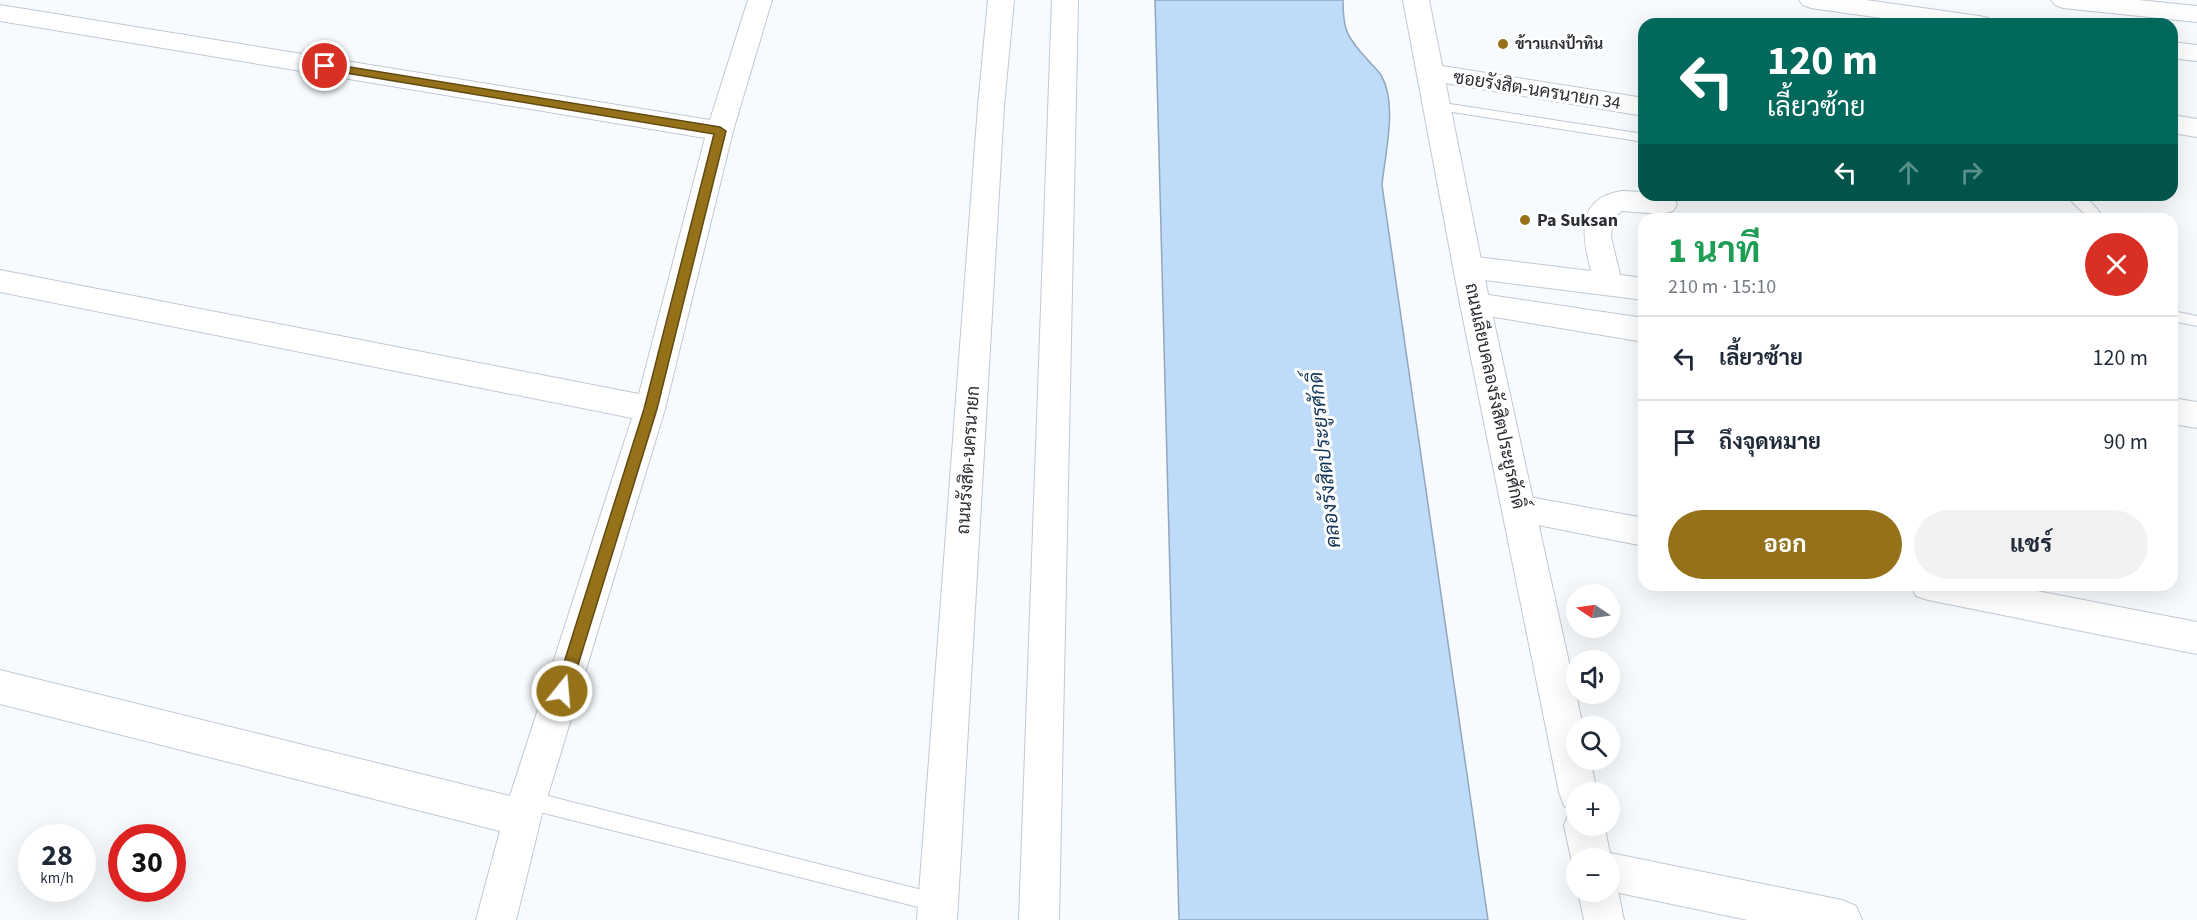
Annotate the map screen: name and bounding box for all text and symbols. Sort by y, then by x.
text: 120 m [1767,31,1878,91]
place label: ข้าวแกงป้าทิน [1515,34,1603,55]
marker: ข้าวแกงป้าทิน [1496,37,1510,51]
pin [299,40,350,91]
icon: left [1668,42,1746,120]
icon: arrive [308,49,341,82]
street label: ซอยรังสิต-นครนายก 34 [1451,65,1622,116]
text: เลี้ยวซ้าย [1767,88,1865,127]
icon: left [1829,156,1862,189]
icon: ahead [1892,156,1925,189]
icon: right [1955,156,1988,189]
place label: Pa Suksan [1537,208,1618,233]
marker: Pa Suksan [1518,213,1532,227]
text: 1 นาที [1668,225,1760,276]
button: close [2085,233,2148,296]
text: 210 m · 15:10 [1668,273,1776,301]
street label: ถนนเลียบคลองรังสิตประยูรศักดิ์ [1458,280,1535,511]
icon: left [1668,342,1701,375]
text: เลี้ยวซ้าย [1719,342,1803,374]
text: 120 m [2093,342,2148,374]
water label: คลองรังสิตประยูรศักดิ์ [1296,367,1348,550]
street label: ถนนรังสิต-นครนายก [951,385,986,535]
icon: arrive [1668,426,1701,459]
text: ถึงจุดหมาย [1719,426,1821,458]
text: 90 m [2103,426,2148,458]
button: ออก [1668,510,1902,579]
button: แชร์ [1914,510,2148,579]
north arrow [1566,584,1620,638]
map controls [1566,584,1620,902]
button: sound [1566,650,1620,704]
position arrow [530,659,594,723]
button: search [1566,716,1620,770]
button: + [1566,782,1620,836]
speed limit sign: 30 [108,824,186,902]
text: 28 [41,834,73,877]
button: − [1566,848,1620,902]
text: km/h [40,868,74,889]

